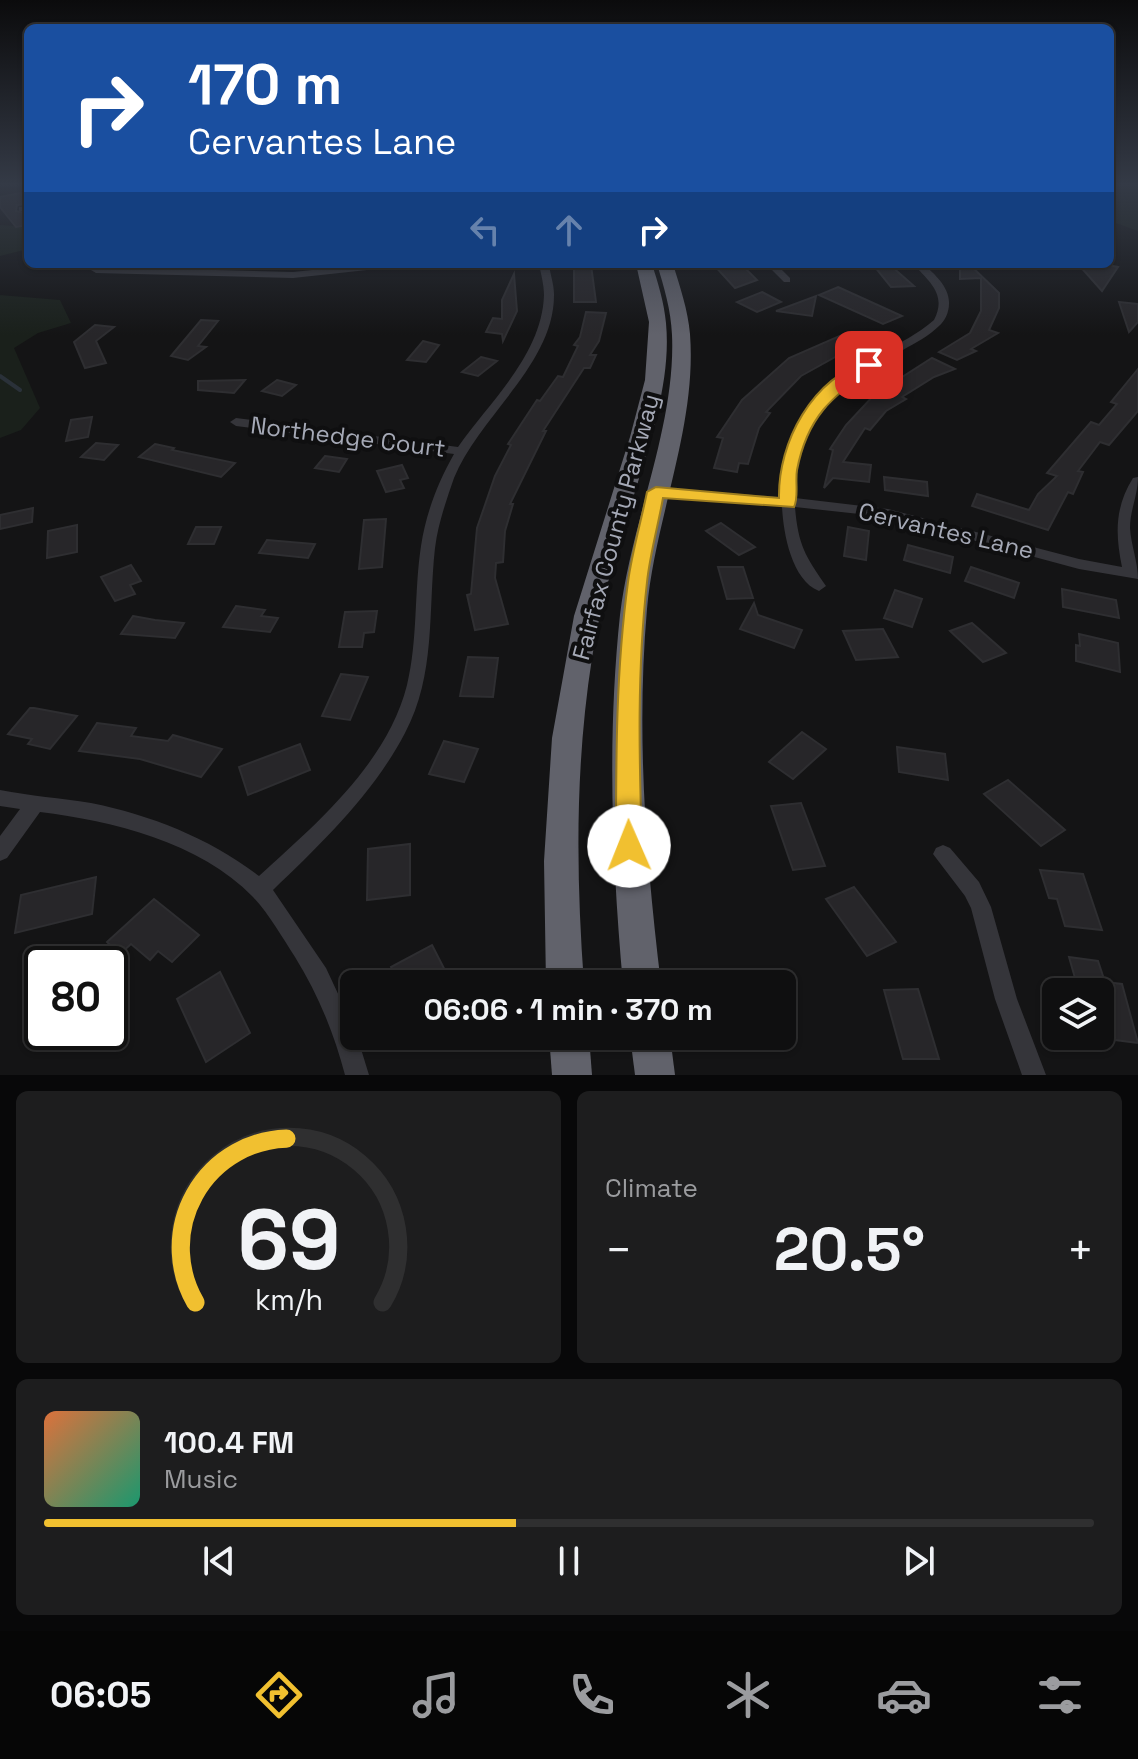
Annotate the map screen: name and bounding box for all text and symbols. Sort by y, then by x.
text: 170 m [188,49,342,120]
icon: right [56,56,160,160]
text: Cervantes Lane [188,119,456,165]
icon: left [463,208,507,252]
icon: ahead [547,208,591,252]
icon: right [631,208,675,252]
pin [835,331,903,399]
icon: arrive [847,343,891,387]
street label: Fairfax County Parkway [565,390,666,663]
street label: Northedge Court [249,409,447,464]
street label: Cervantes Lane [855,495,1037,566]
position arrow [587,804,671,888]
speed limit sign: 80 [24,946,128,1050]
map controls [1042,978,1114,1050]
button: layers [1042,978,1114,1050]
text: 06:06 · 1 min · 370 m [423,990,713,1029]
text: Climate [605,1171,698,1205]
text: 69 [237,1187,340,1293]
text: 20.5° [774,1211,925,1288]
text: − [605,1222,632,1278]
text: + [1067,1222,1094,1278]
text: km/h [254,1282,323,1318]
text: 100.4 FM [164,1423,294,1462]
text: Music [164,1462,238,1496]
icon: previous [197,1539,241,1583]
icon: pause [547,1539,591,1583]
icon: next [897,1539,941,1583]
icon: directions [251,1667,307,1723]
icon: music [408,1667,464,1723]
icon: phone [564,1667,620,1723]
icon: climate [720,1667,776,1723]
icon: car [876,1667,932,1723]
icon: filters [1032,1667,1088,1723]
text: 06:05 [50,1672,151,1718]

